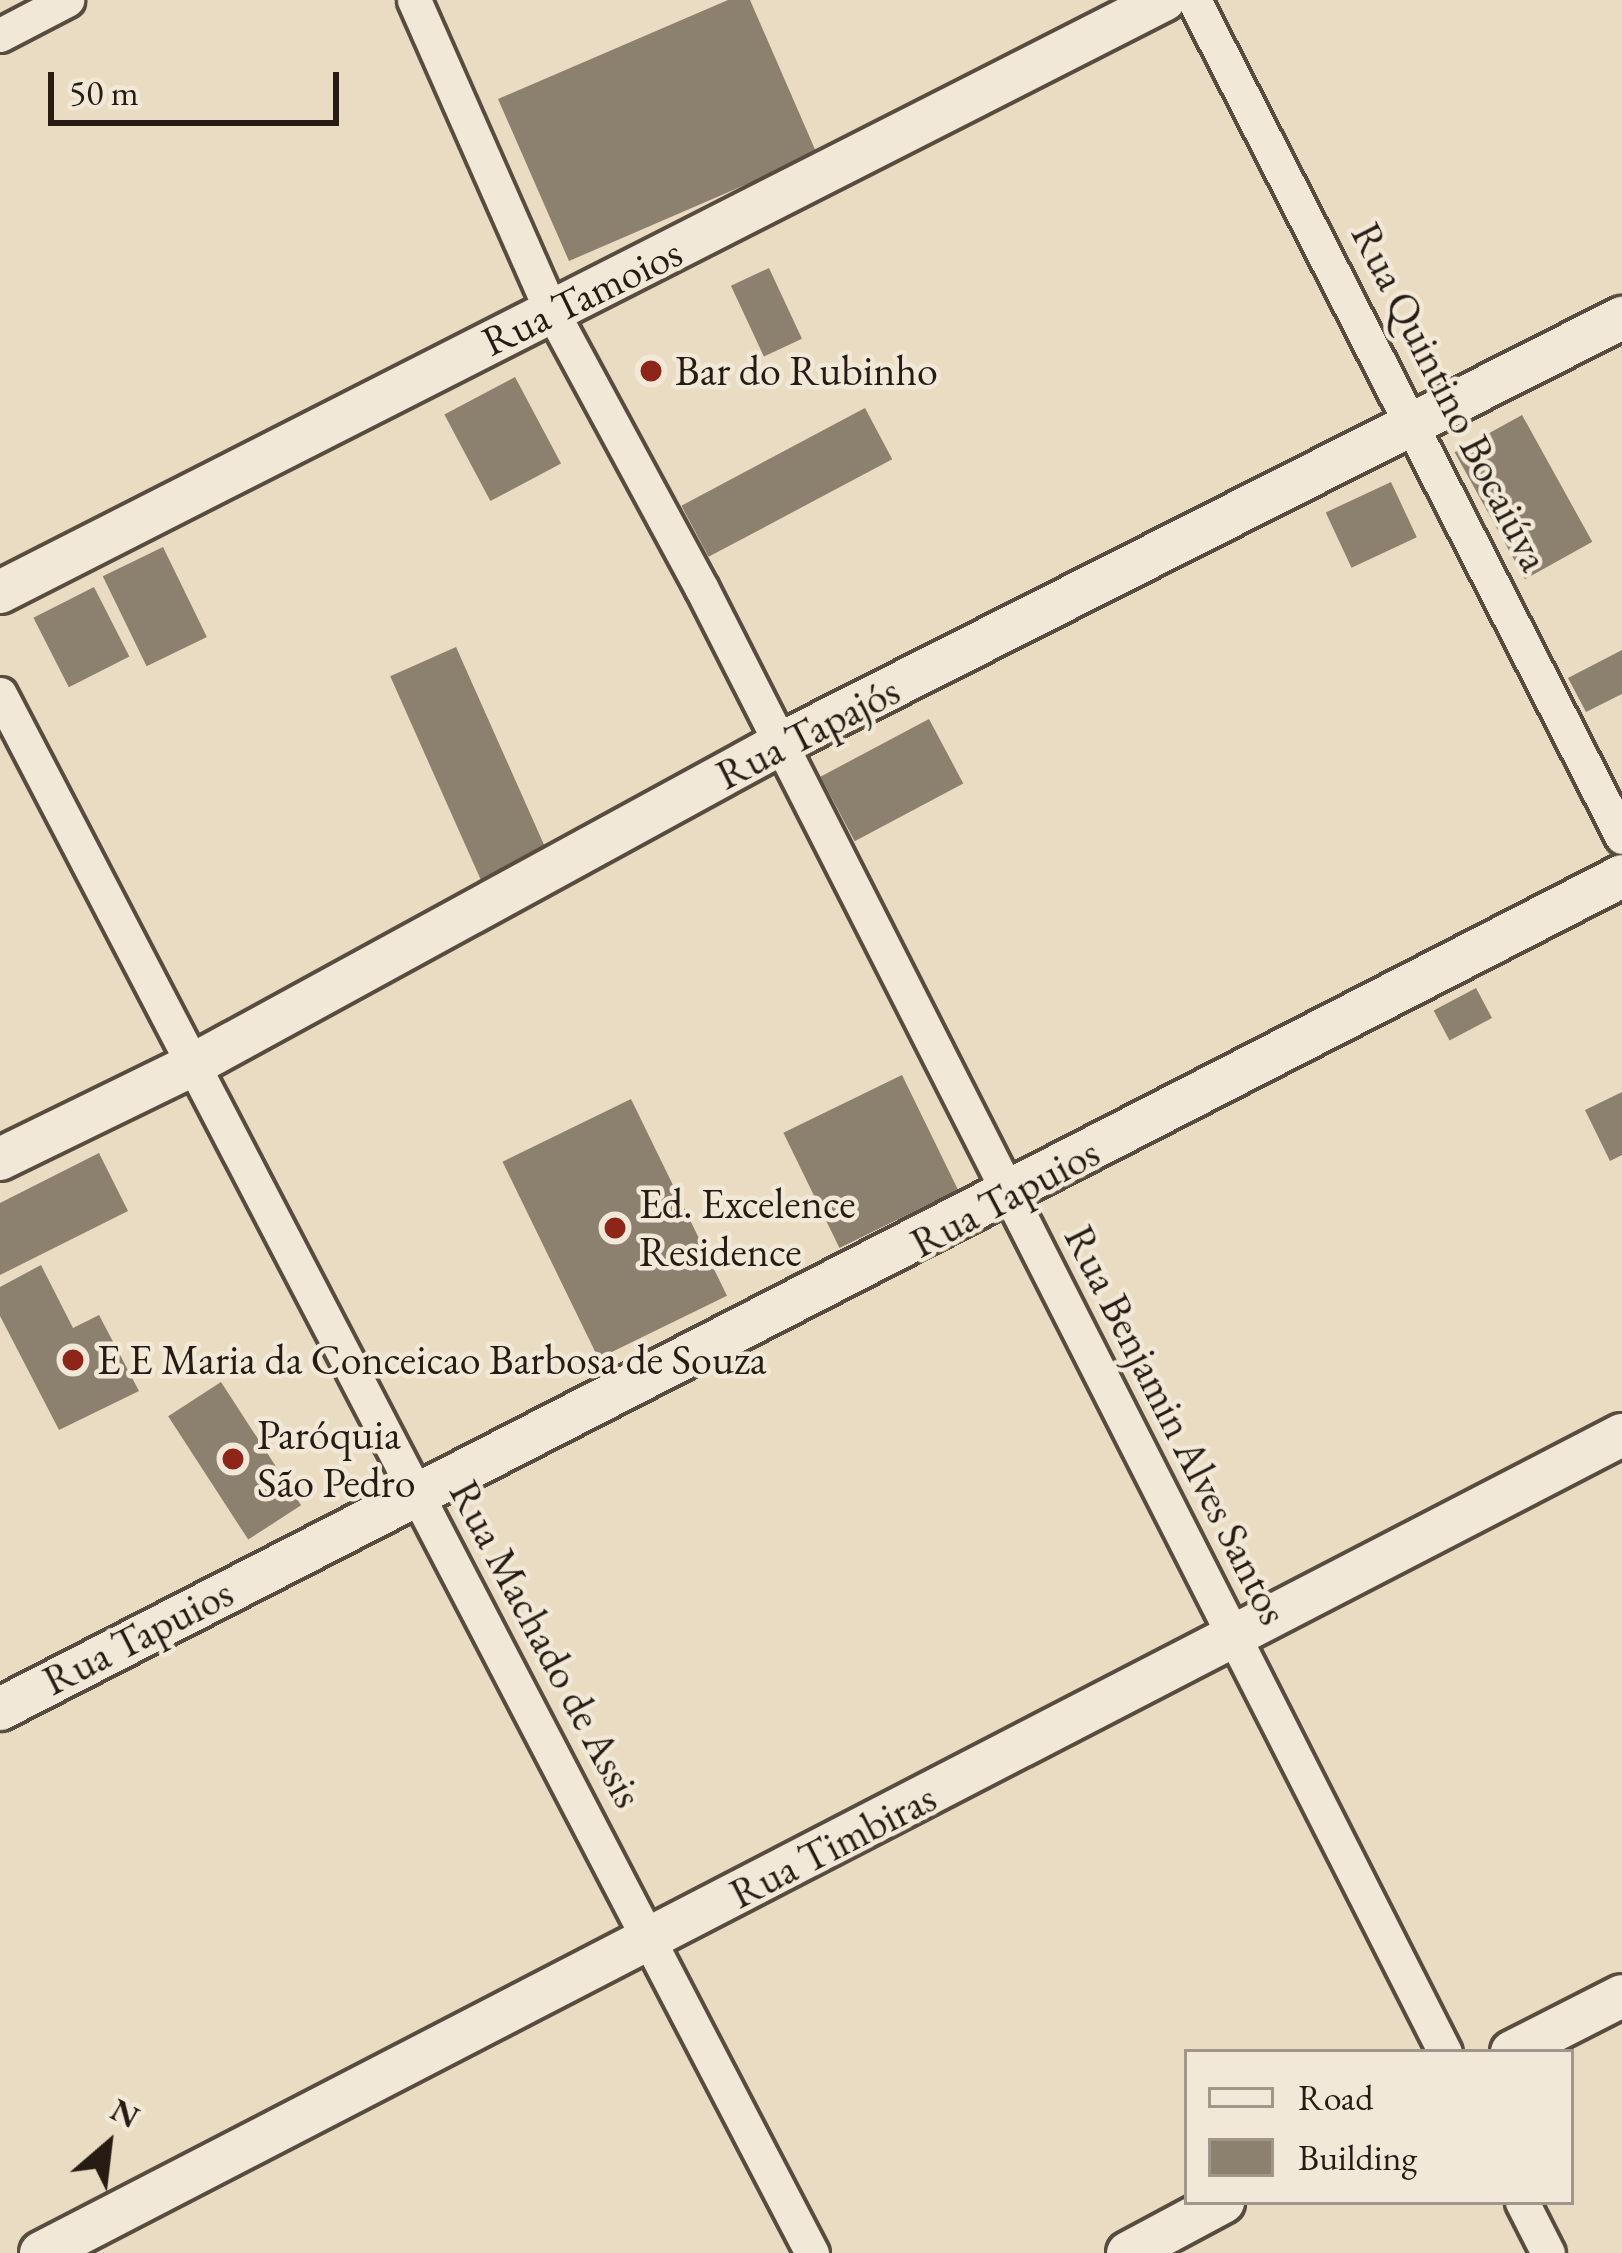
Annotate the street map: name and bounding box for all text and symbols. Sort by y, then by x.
scale bar [54,48,345,122]
text: 50 m [69,69,139,116]
street label: Rua Quintino Bocaiúva [1340,214,1560,580]
street label: Rua Tamoios [474,227,690,367]
place label: Bar do Rubinho [675,346,938,396]
marker: Bar do Rubinho [638,358,664,384]
street label: Rua Tapajós [708,665,908,801]
street label: Rua Tapuios [902,1127,1108,1269]
place label: Ed. Excelence Residence [639,1179,856,1278]
marker: Ed. Excelence Residence [602,1215,628,1241]
street label: Rua Benjamin Alves Santos [1053,1217,1299,1633]
place label: E E Maria da Conceicao Barbosa de Souza [97,1335,767,1385]
marker: E E Maria da Conceicao Barbosa de Souza [60,1347,86,1373]
place label: Paróquia São Pedro [257,1410,416,1508]
marker: Paróquia São Pedro [220,1446,246,1472]
street label: Rua Machado de Assis [439,1472,653,1816]
street label: Rua Tapuios [35,1568,241,1706]
street label: Rua Timbiras [721,1773,945,1919]
legend [1184,2049,1574,2205]
text: Road [1298,2074,1373,2121]
north arrow [48,2085,168,2205]
text: N [103,2088,147,2138]
text: Building [1298,2134,1417,2181]

